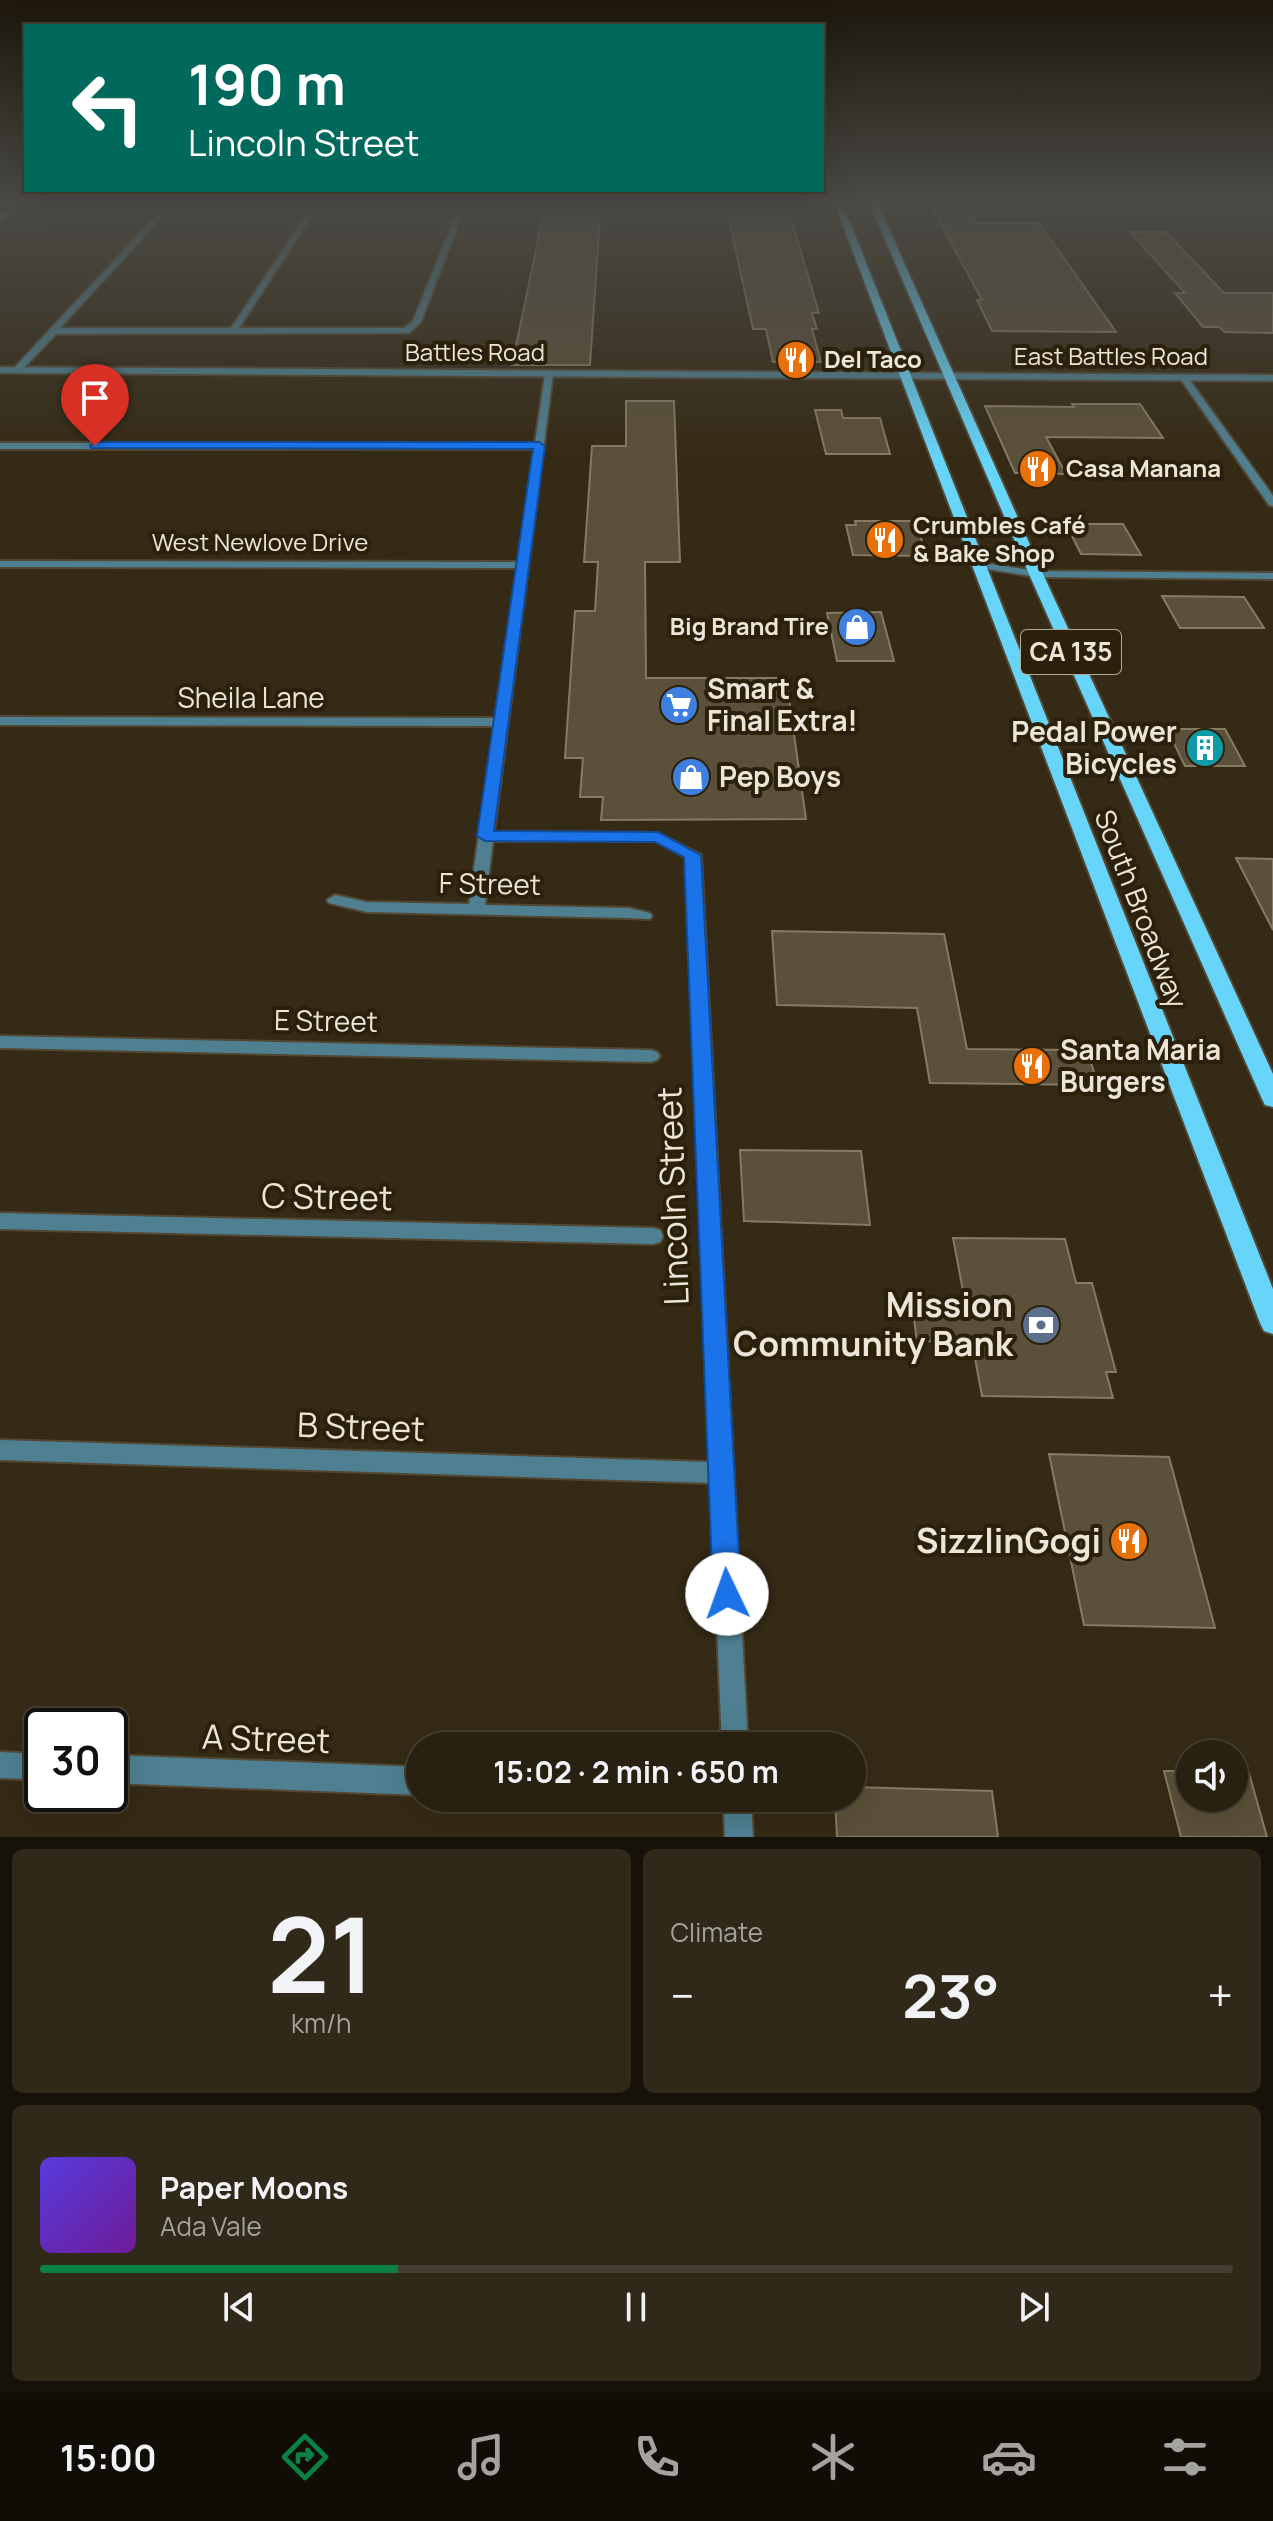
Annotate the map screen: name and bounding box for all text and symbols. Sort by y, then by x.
text: 190 m [188,45,346,122]
icon: left [56,56,160,160]
text: Lincoln Street [188,118,419,167]
street label: Battles Road [405,335,545,368]
restaurant icon: Del Taco [775,339,817,381]
street label: East Battles Road [1014,339,1208,372]
place label: Del Taco [824,342,922,375]
pin [61,364,129,446]
icon: arrive [73,376,117,420]
restaurant icon: Casa Manana [1017,448,1059,490]
place label: Casa Manana [1066,451,1221,484]
place label: Crumbles Café & Bake Shop [913,508,1086,569]
restaurant icon: Crumbles Café & Bake Shop [864,519,906,561]
street label: West Newlove Drive [152,525,368,558]
shop icon: Big Brand Tire [836,606,878,648]
place label: Big Brand Tire [670,609,829,642]
road number: CA 135 [1021,630,1121,674]
place label: Smart & Final Extra! [707,669,858,739]
street label: Sheila Lane [177,678,325,716]
supermarket icon: Smart & Final Extra! [658,684,700,726]
place label: Pedal Power Bicycles [1011,712,1177,782]
building icon: Pedal Power Bicycles [1184,727,1226,769]
shop icon: Pep Boys [670,756,712,798]
place label: Pep Boys [719,757,841,795]
street label: South Broadway [1087,804,1197,1014]
street label: F Street [439,863,541,903]
street label: E Street [274,1000,378,1040]
place label: Santa Maria Burgers [1060,1030,1221,1100]
restaurant icon: Santa Maria Burgers [1011,1045,1053,1087]
street label: Lincoln Street [645,1086,699,1306]
street label: C Street [261,1172,393,1220]
place label: Mission Community Bank [733,1281,1014,1366]
bank icon: Mission Community Bank [1020,1304,1062,1346]
street label: B Street [297,1401,426,1451]
place label: SizzlinGogi [916,1517,1101,1563]
restaurant icon: SizzlinGogi [1108,1520,1150,1562]
position arrow [685,1552,769,1636]
speed limit sign: 30 [24,1708,128,1812]
street label: A Street [201,1713,331,1763]
map controls [1176,1740,1248,1812]
button: sound [1176,1740,1248,1812]
text: 15:02 · 2 min · 650 m [493,1751,779,1792]
text: 21 [268,1882,375,2024]
text: Climate [671,1914,763,1950]
text: 23° [902,1954,1000,2036]
text: − [671,1965,694,2025]
text: + [1208,1965,1233,2025]
text: km/h [291,2005,351,2041]
text: Paper Moons [160,2167,348,2208]
text: Ada Vale [160,2208,262,2244]
icon: previous [217,2285,261,2329]
icon: pause [614,2285,658,2329]
icon: next [1012,2285,1056,2329]
icon: directions [277,2429,333,2485]
icon: music [453,2429,509,2485]
icon: phone [629,2429,685,2485]
icon: climate [805,2429,861,2485]
icon: car [981,2429,1037,2485]
icon: filters [1157,2429,1213,2485]
text: 15:00 [60,2433,157,2482]

